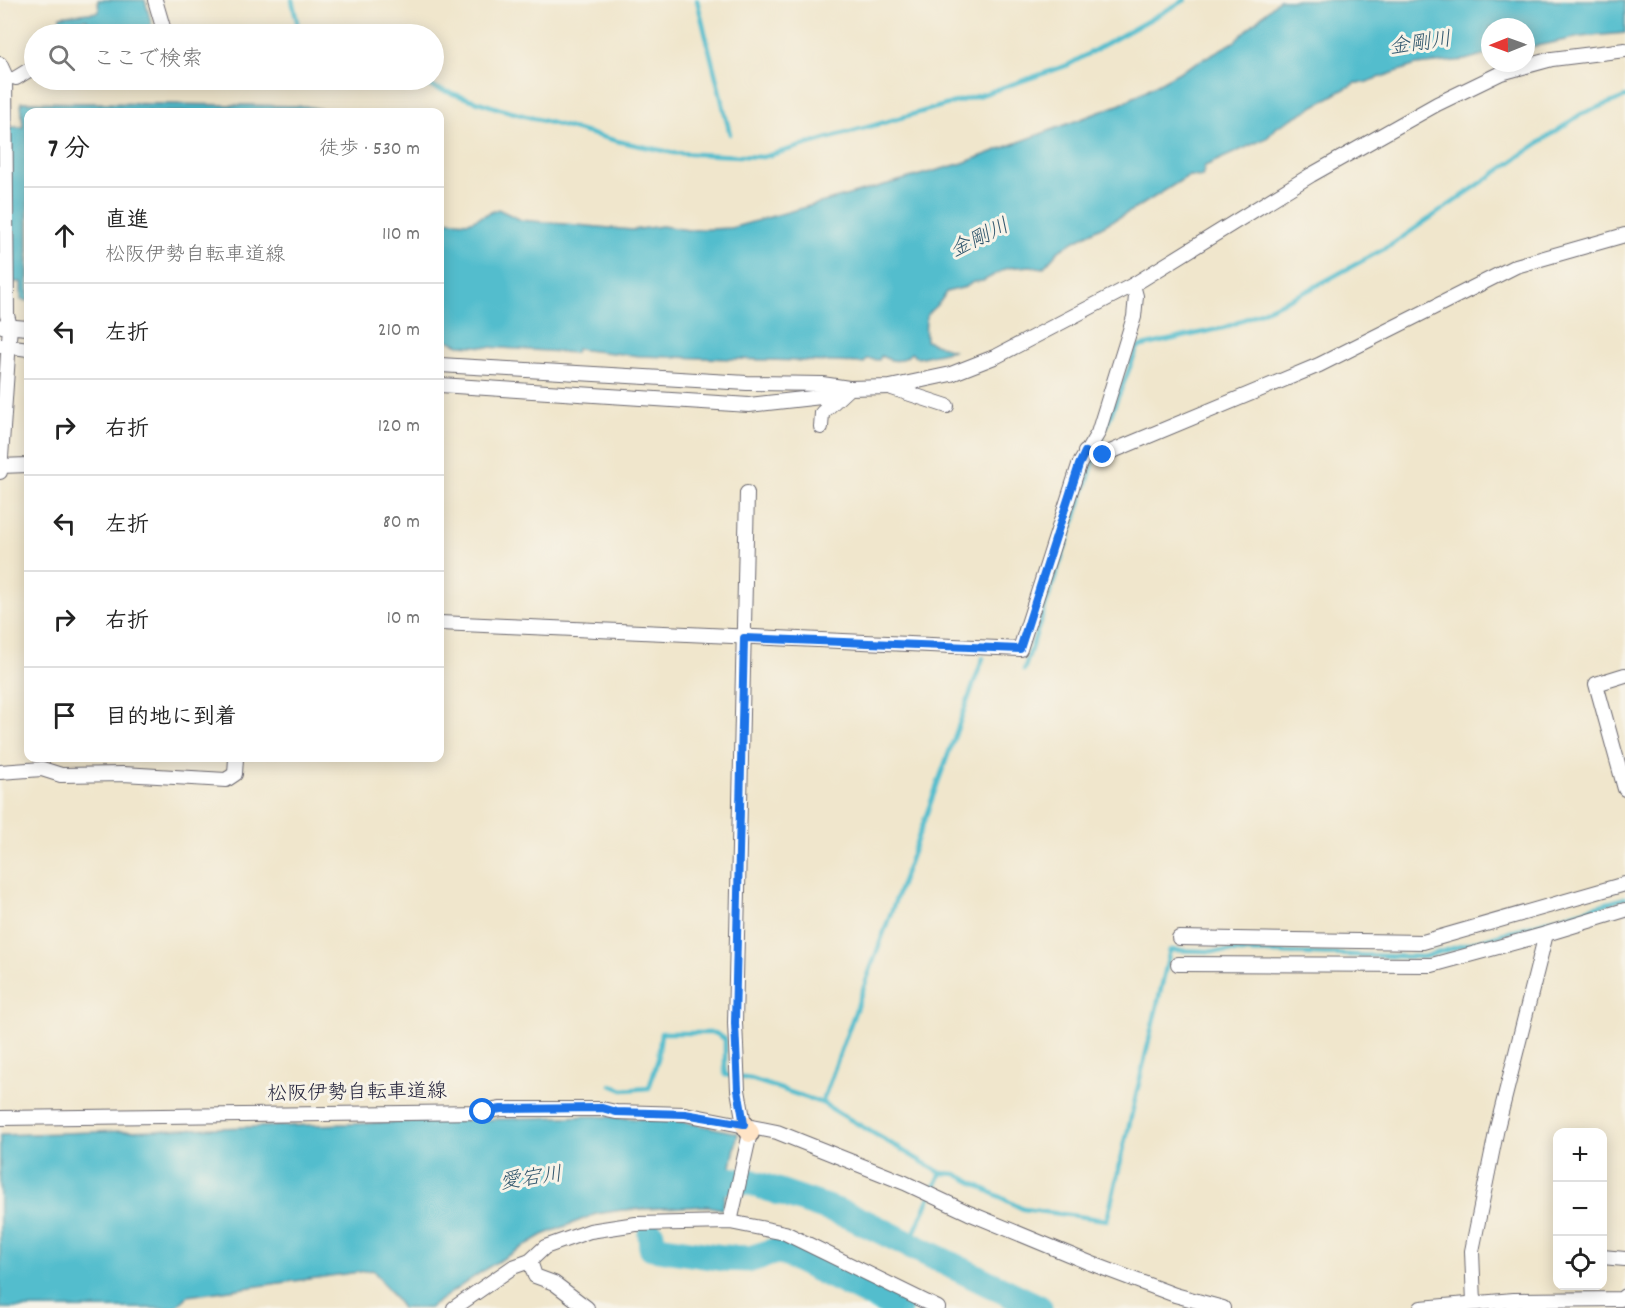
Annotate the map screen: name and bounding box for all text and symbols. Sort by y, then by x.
north arrow [1481,18,1535,72]
search box [24,24,444,90]
water label: 金剛川 [1387,26,1454,64]
icon: search [45,41,78,74]
text: ここで検索 [93,45,203,76]
text: 7 分 [48,132,90,169]
text: 徒歩 · 530 m [319,136,420,164]
text: 直進 [105,206,149,237]
water label: 金剛川 [945,212,1015,267]
icon: ahead [48,219,81,252]
text: 110 m [382,221,420,249]
text: 松阪伊勢自転車道線 [105,242,285,270]
icon: left [48,315,81,348]
text: 210 m [378,317,420,345]
text: 左折 [105,319,149,350]
icon: right [48,411,81,444]
text: 120 m [378,413,420,441]
text: 右折 [105,415,149,446]
route end [1089,441,1115,467]
icon: left [48,507,81,540]
text: 80 m [383,509,420,537]
text: 左折 [105,511,149,542]
icon: right [48,603,81,636]
text: 10 m [386,605,420,633]
text: 右折 [105,607,149,638]
icon: arrive [48,699,81,732]
text: 目的地に到着 [105,703,237,734]
street label: 松阪伊勢自転車道線 [267,1078,447,1110]
route start [469,1098,495,1124]
map controls [1553,1128,1607,1290]
button: + [1553,1128,1607,1182]
water label: 愛宕川 [498,1161,565,1199]
button: − [1553,1182,1607,1236]
button: locate [1553,1236,1607,1290]

